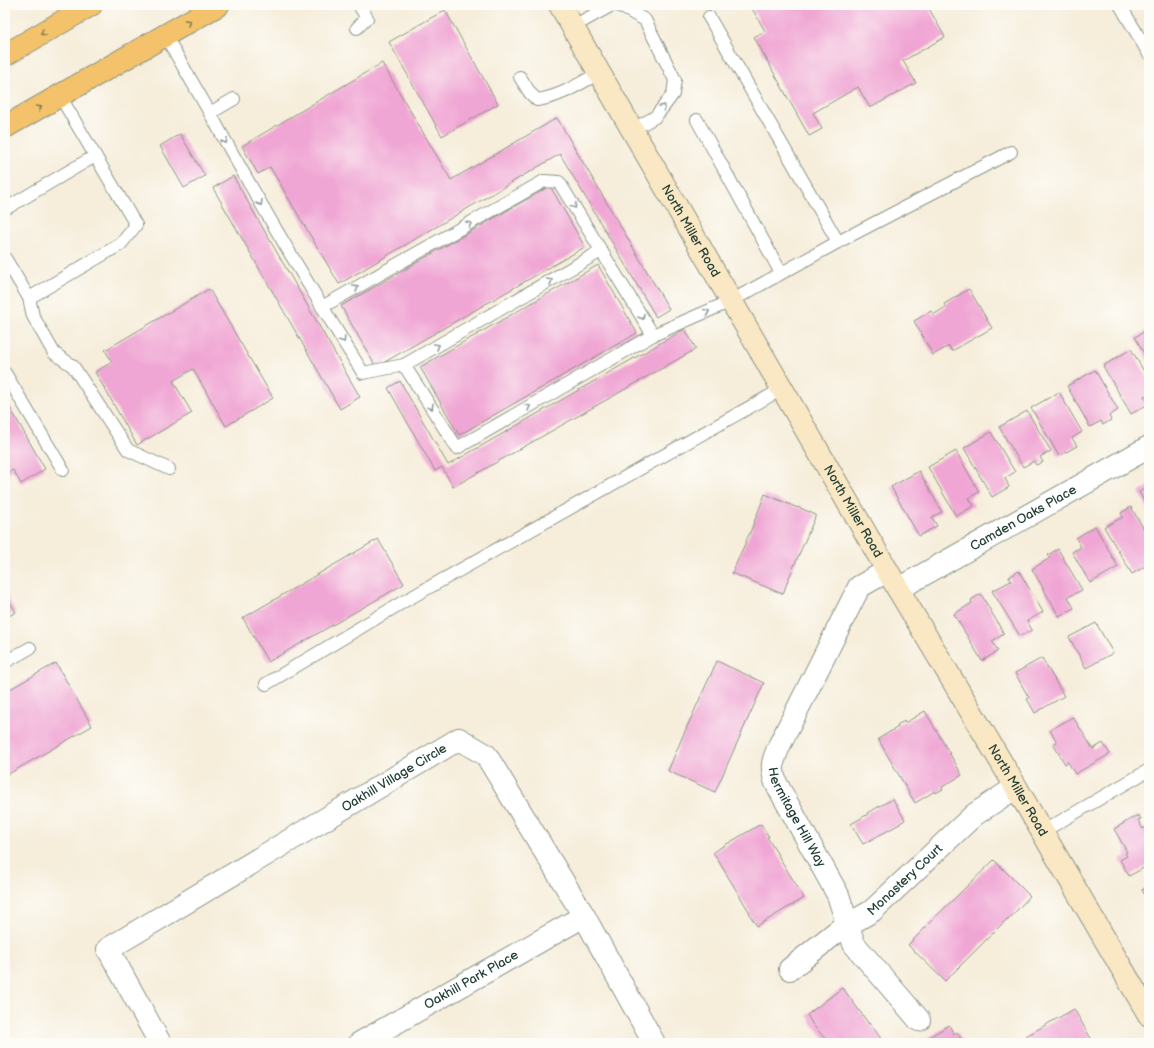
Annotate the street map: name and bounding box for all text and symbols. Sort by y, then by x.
one-way arrow [184,20,191,27]
one-way arrow [40,29,47,36]
one-way arrow [35,105,42,112]
one-way arrow [658,105,665,112]
one-way arrow [221,137,228,144]
street label: North Miller Road [658,182,724,280]
one-way arrow [256,199,263,206]
one-way arrow [569,202,577,209]
one-way arrow [465,221,472,228]
one-way arrow [546,278,553,285]
one-way arrow [352,286,359,293]
one-way arrow [702,309,710,317]
one-way arrow [637,313,645,320]
one-way arrow [338,336,345,343]
one-way arrow [433,343,440,350]
one-way arrow [426,403,433,410]
one-way arrow [524,404,531,411]
street label: North Miller Road [820,462,886,560]
street label: Camden Oaks Place [967,481,1080,555]
street label: Oakhill Village Circle [339,740,450,815]
street label: North Miller Road [984,741,1051,839]
street label: Hermitage Hill Way [765,766,829,870]
street label: Monastery Court [864,841,946,919]
street label: Oakhill Park Place [421,947,522,1013]

